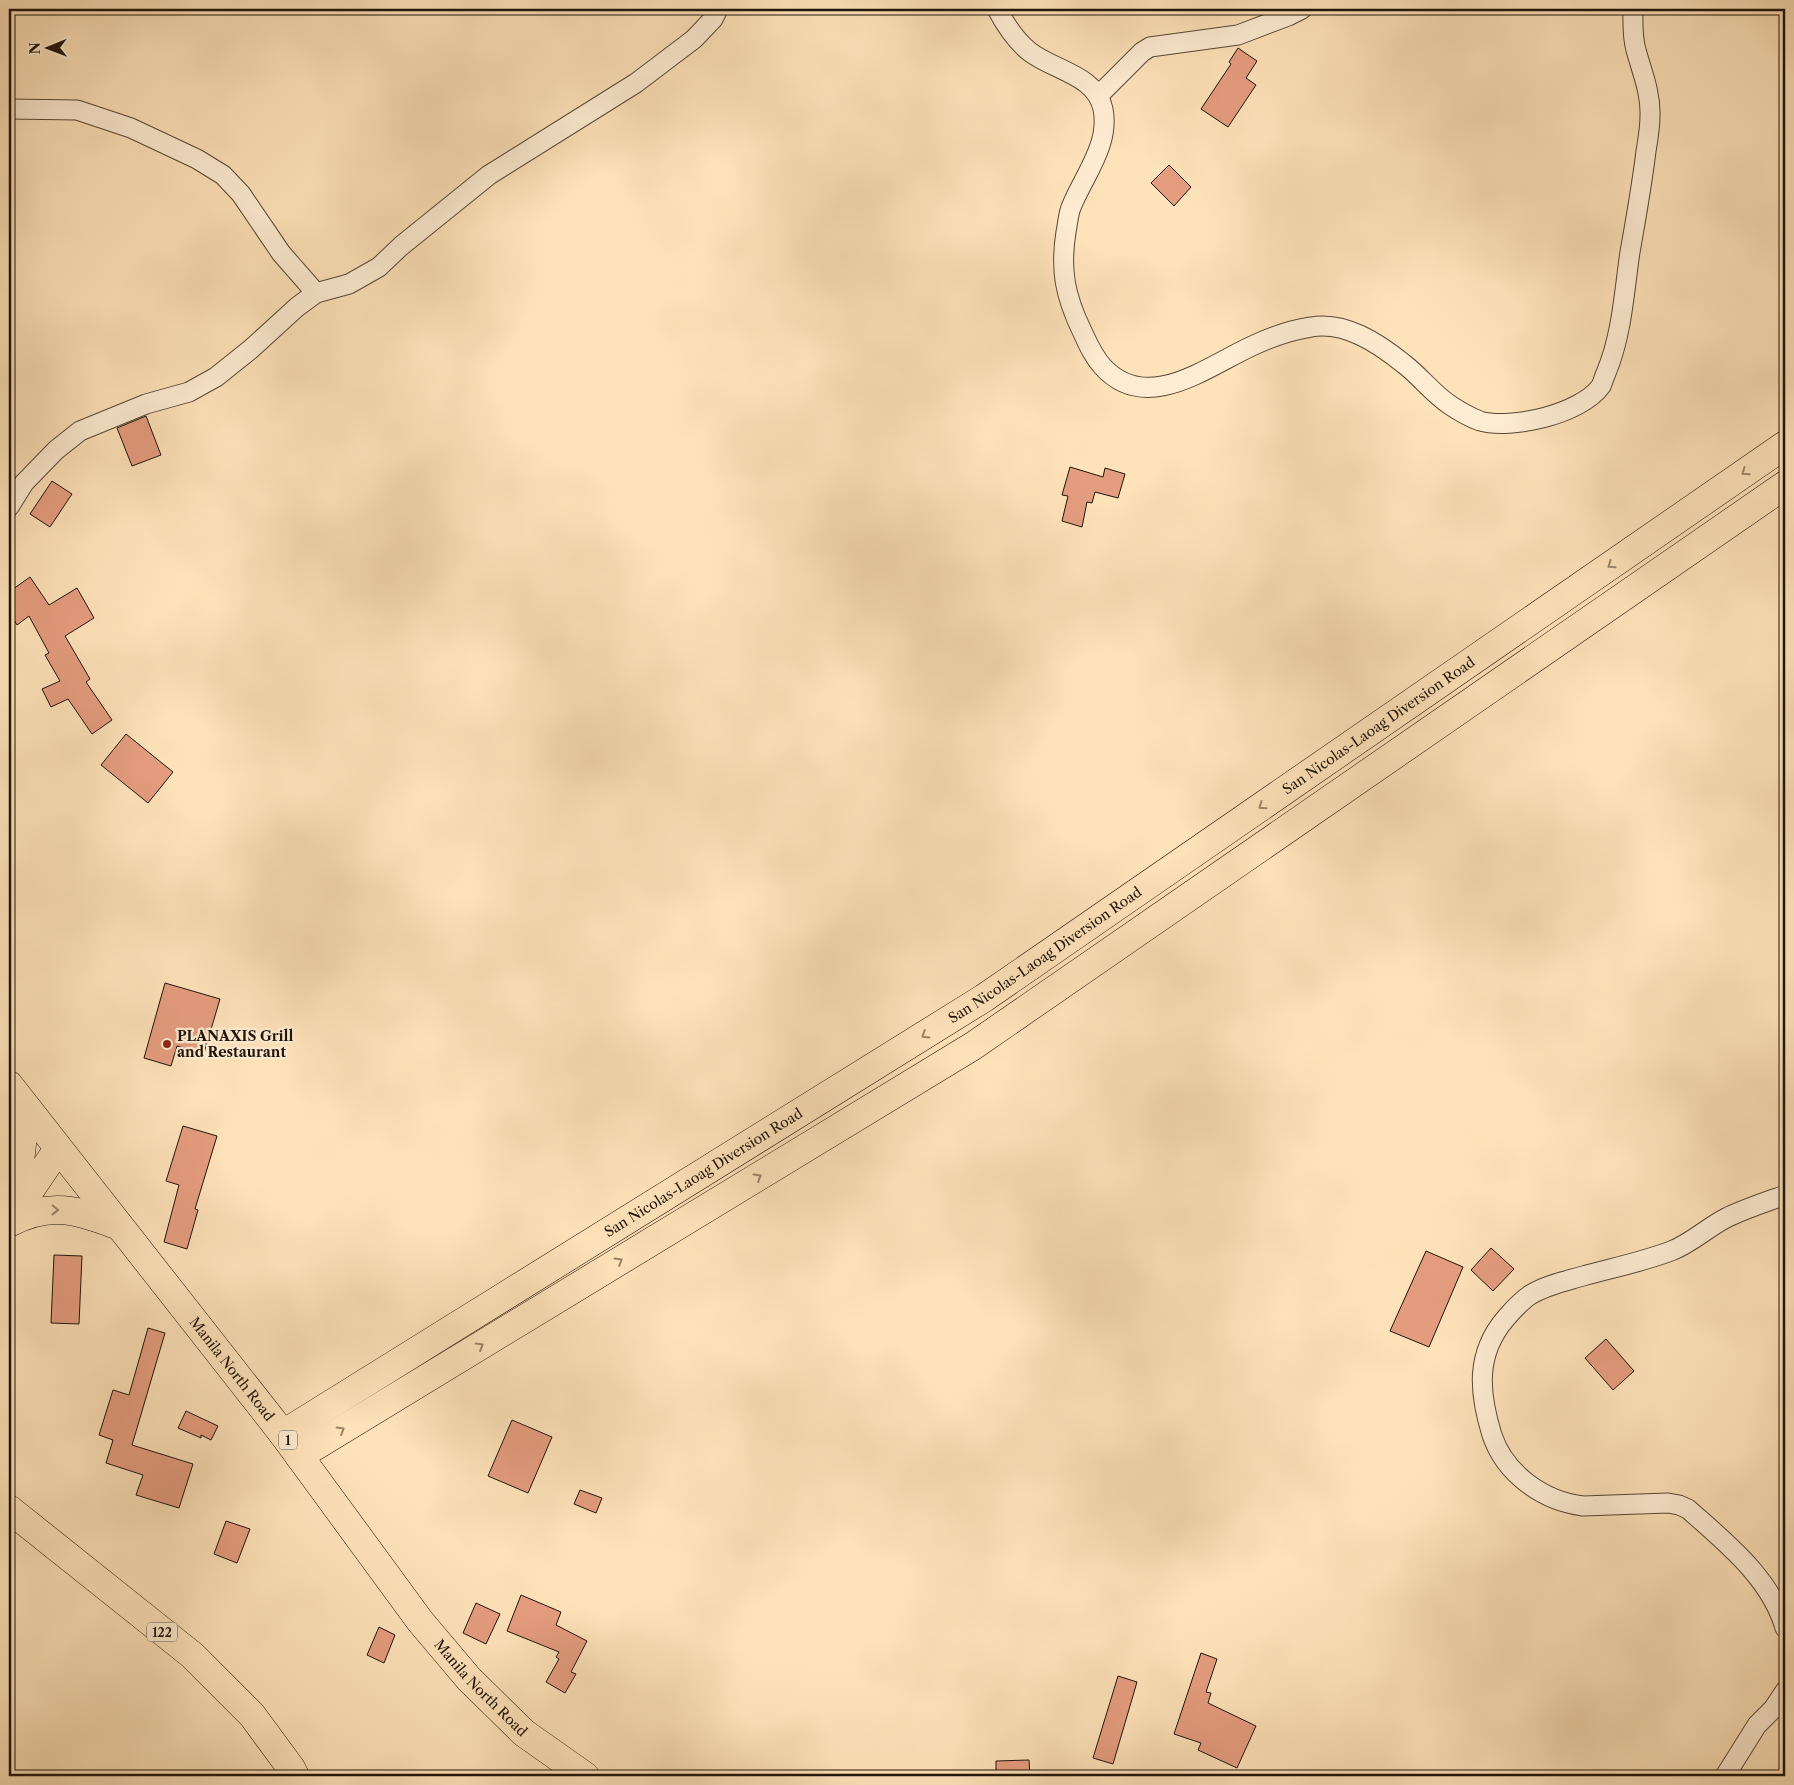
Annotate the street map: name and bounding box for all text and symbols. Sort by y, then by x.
north arrow [22,22,72,72]
text: N [26,42,44,54]
one-way arrow [1741,466,1751,475]
one-way arrow [1608,559,1617,568]
street label: San Nicolas-Laoag Diversion Road [1279,653,1479,798]
one-way arrow [1258,800,1268,809]
street label: San Nicolas-Laoag Diversion Road [945,883,1145,1027]
place label: PLANAXIS Grill and Restaurant [177,1027,294,1061]
one-way arrow [921,1029,930,1038]
marker: PLANAXIS Grill and Restaurant [161,1038,173,1050]
street label: San Nicolas-Laoag Diversion Road [601,1104,806,1241]
one-way arrow [752,1174,761,1183]
one-way arrow [51,1205,59,1215]
one-way arrow [613,1258,622,1268]
street label: Manila North Road [186,1313,279,1425]
one-way arrow [474,1342,483,1352]
one-way arrow [336,1427,345,1437]
road number: 1 [279,1430,297,1450]
road number: 122 [147,1622,177,1641]
street label: Manila North Road [430,1636,531,1741]

